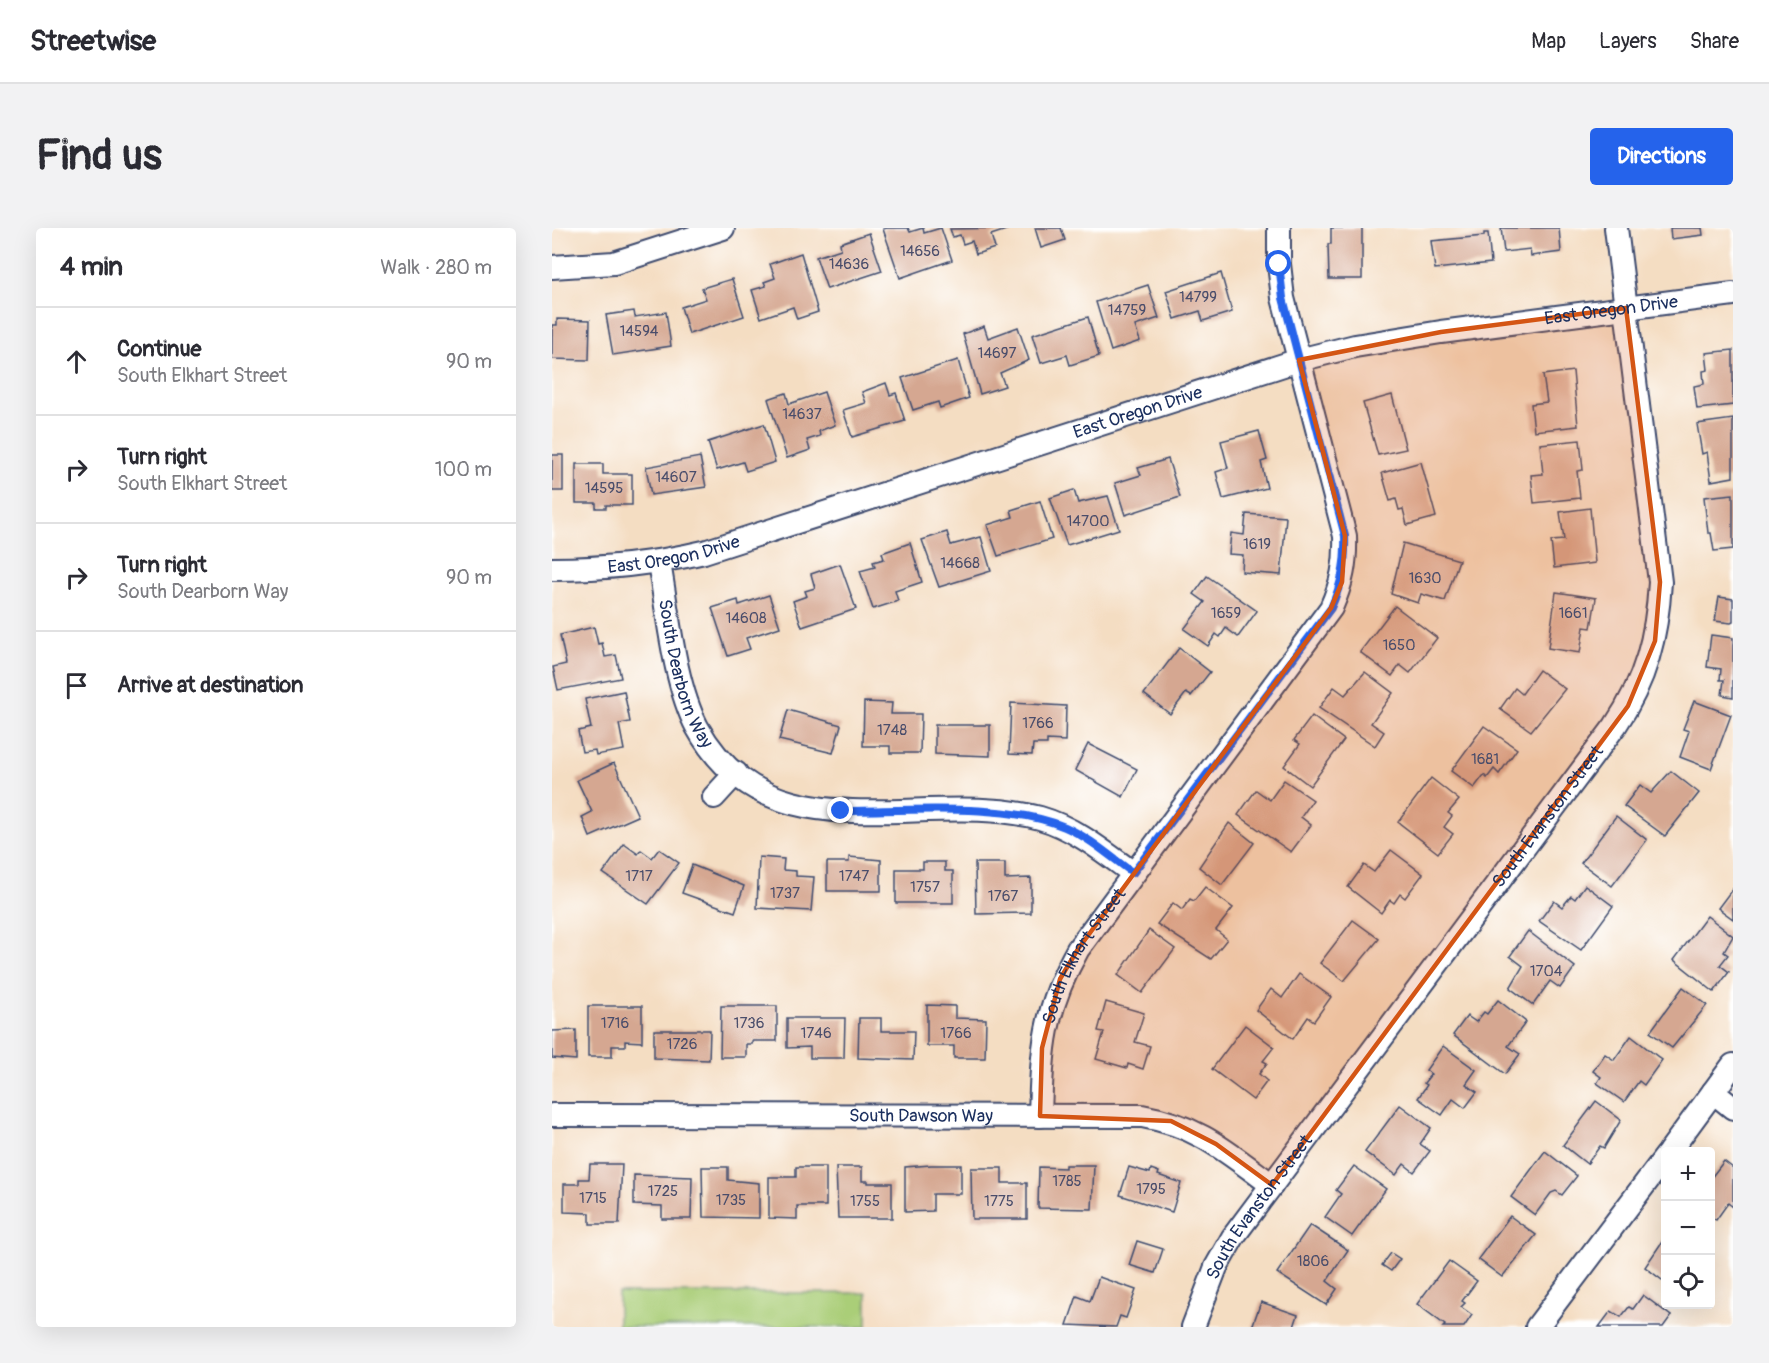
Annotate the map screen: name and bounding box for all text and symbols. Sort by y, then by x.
text: Streetwise [30,24,156,59]
text: Map [1531,28,1566,55]
text: Layers [1599,28,1657,55]
text: Share [1690,28,1739,55]
button: Directions [1590,128,1733,185]
text: Find us [36,130,162,182]
house number: 14656 [900,242,940,261]
route start [1265,250,1291,276]
text: 4 min [60,251,123,283]
text: Walk · 280 m [380,255,492,280]
house number: 14636 [829,255,869,274]
house number: 14799 [1179,288,1217,307]
street label: East Oregon Drive [1543,290,1680,330]
house number: 14759 [1108,301,1146,320]
house number: 14594 [619,322,659,341]
text: Continue [117,335,201,363]
house number: 14697 [978,344,1017,363]
icon: ahead [60,345,93,378]
text: 90 m [446,349,492,374]
text: South Elkhart Street [117,363,287,388]
street label: East Oregon Drive [1070,381,1206,444]
house number: 14637 [782,405,822,424]
text: Turn right [117,443,207,471]
icon: right [60,453,93,486]
text: 100 m [435,457,492,482]
house number: 14607 [655,468,697,487]
text: South Elkhart Street [117,471,287,496]
house number: 14595 [585,479,623,498]
house number: 14700 [1067,512,1110,531]
street label: East Oregon Drive [607,530,743,579]
house number: 1619 [1243,535,1271,554]
text: Turn right [117,551,207,579]
house number: 14668 [940,554,980,573]
icon: right [60,561,93,594]
text: 90 m [446,565,492,590]
house number: 1630 [1408,569,1442,588]
text: South Dearborn Way [117,579,288,604]
street label: South Dearborn Way [653,598,718,753]
house number: 1659 [1211,604,1241,623]
house number: 1661 [1558,604,1588,623]
house number: 14608 [725,609,767,628]
house number: 1650 [1383,636,1415,655]
icon: arrive [60,669,93,702]
text: Arrive at destination [117,671,303,699]
house number: 1766 [1022,714,1054,733]
house number: 1748 [877,721,907,740]
street label: South Evanston Street [1487,740,1609,892]
house number: 1681 [1471,750,1499,769]
route end [827,797,853,823]
house number: 1717 [625,867,653,886]
house number: 1747 [839,867,869,886]
house number: 1757 [910,878,940,897]
street label: South Elkhart Street [1038,883,1132,1026]
house number: 1737 [770,884,800,903]
house number: 1767 [988,887,1018,906]
house number: 1704 [1530,962,1563,981]
house number: 1716 [601,1014,629,1033]
house number: 1736 [734,1014,764,1033]
house number: 1746 [800,1024,832,1043]
house number: 1766 [940,1024,972,1043]
house number: 1726 [667,1035,697,1054]
street label: South Dawson Way [849,1105,993,1128]
street label: South Evanston Street [1201,1130,1318,1283]
map controls [1661,1147,1715,1309]
button: + [1661,1147,1715,1201]
house number: 1785 [1052,1172,1082,1191]
house number: 1795 [1136,1180,1166,1199]
house number: 1725 [648,1182,678,1201]
house number: 1715 [579,1189,607,1208]
house number: 1735 [716,1191,746,1210]
house number: 1755 [850,1192,880,1211]
house number: 1775 [984,1192,1014,1211]
button: − [1661,1201,1715,1255]
house number: 1806 [1297,1252,1329,1271]
button: locate [1661,1255,1715,1309]

